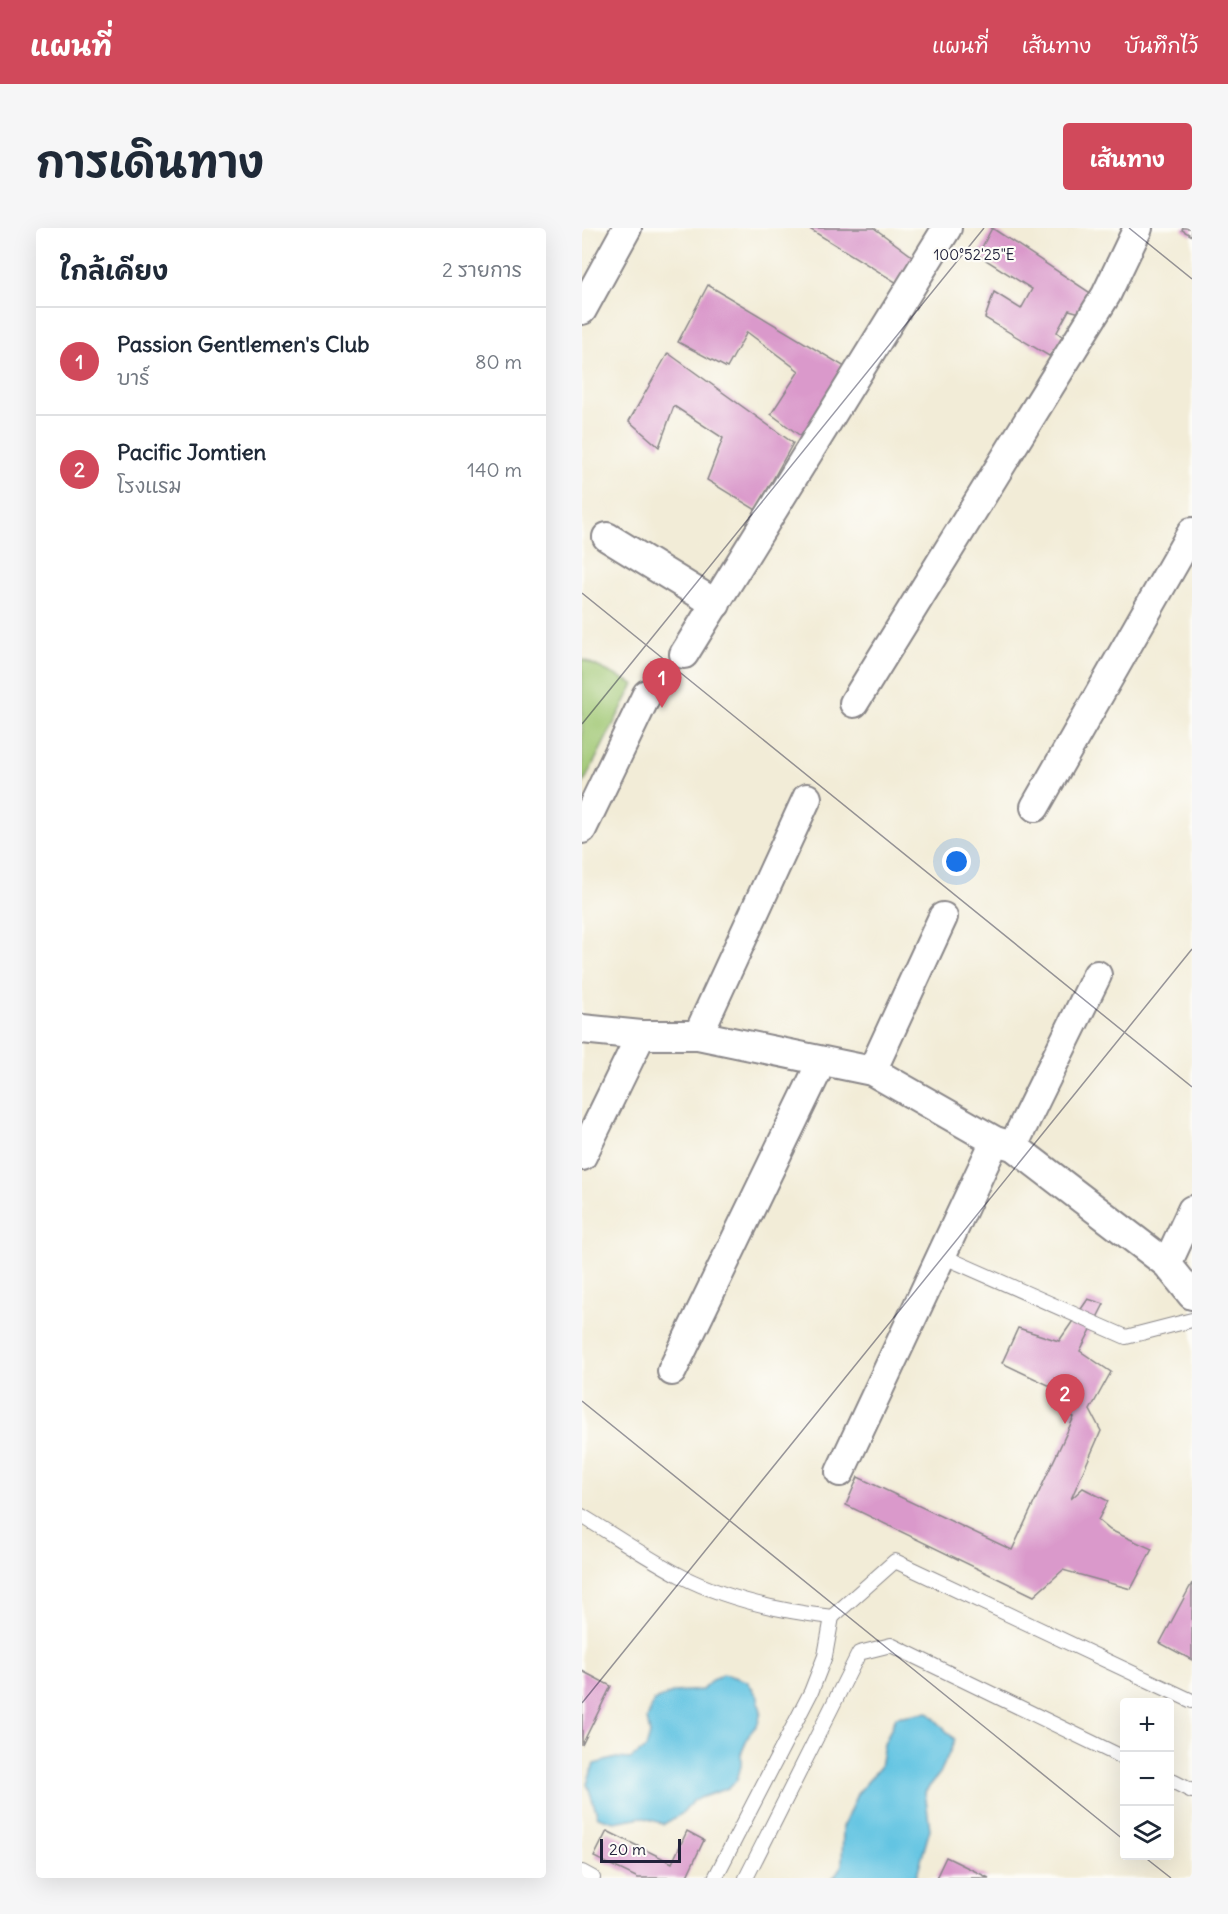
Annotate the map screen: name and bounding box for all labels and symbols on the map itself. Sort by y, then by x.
text: 100°52'25"E [933,245,1015,264]
pin: 1 [642,658,682,708]
your location [942,847,971,876]
pin: 2 [1046,1374,1084,1424]
scale bar [600,1836,681,1864]

